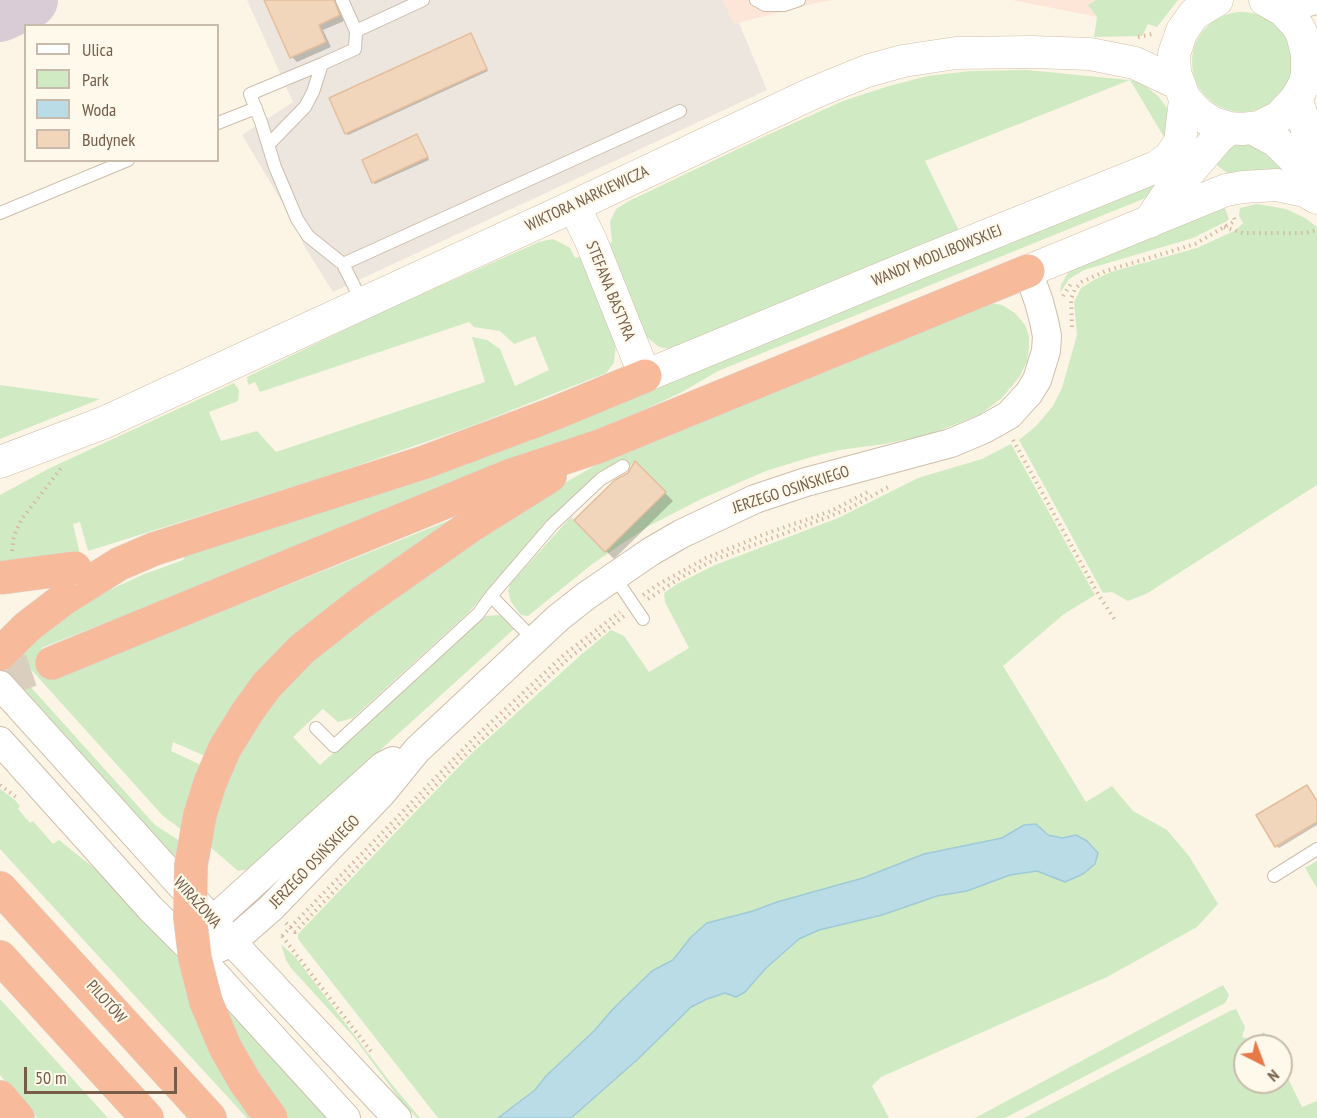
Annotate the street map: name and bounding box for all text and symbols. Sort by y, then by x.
legend [24,24,219,162]
text: Ulica [82,38,113,61]
text: Park [82,68,109,91]
text: Woda [82,98,116,121]
text: Budynek [82,128,135,151]
street label: WIKTORA NARKIEWICZA [522,162,652,236]
street label: WANDY MODLIBOWSKIEJ [869,221,1005,291]
street label: STEFANA BASTYRA [581,238,639,344]
street label: JERZEGO OSIŃSKIEGO [730,462,852,518]
street label: JERZEGO OSIŃSKIEGO [266,811,364,913]
street label: WIRAŻOWA [169,873,225,933]
street label: PILOTÓW [82,977,130,1027]
north arrow [1233,1034,1293,1094]
scale bar [27,1055,180,1093]
text: 50 m [35,1066,67,1089]
text: N [1264,1066,1284,1086]

